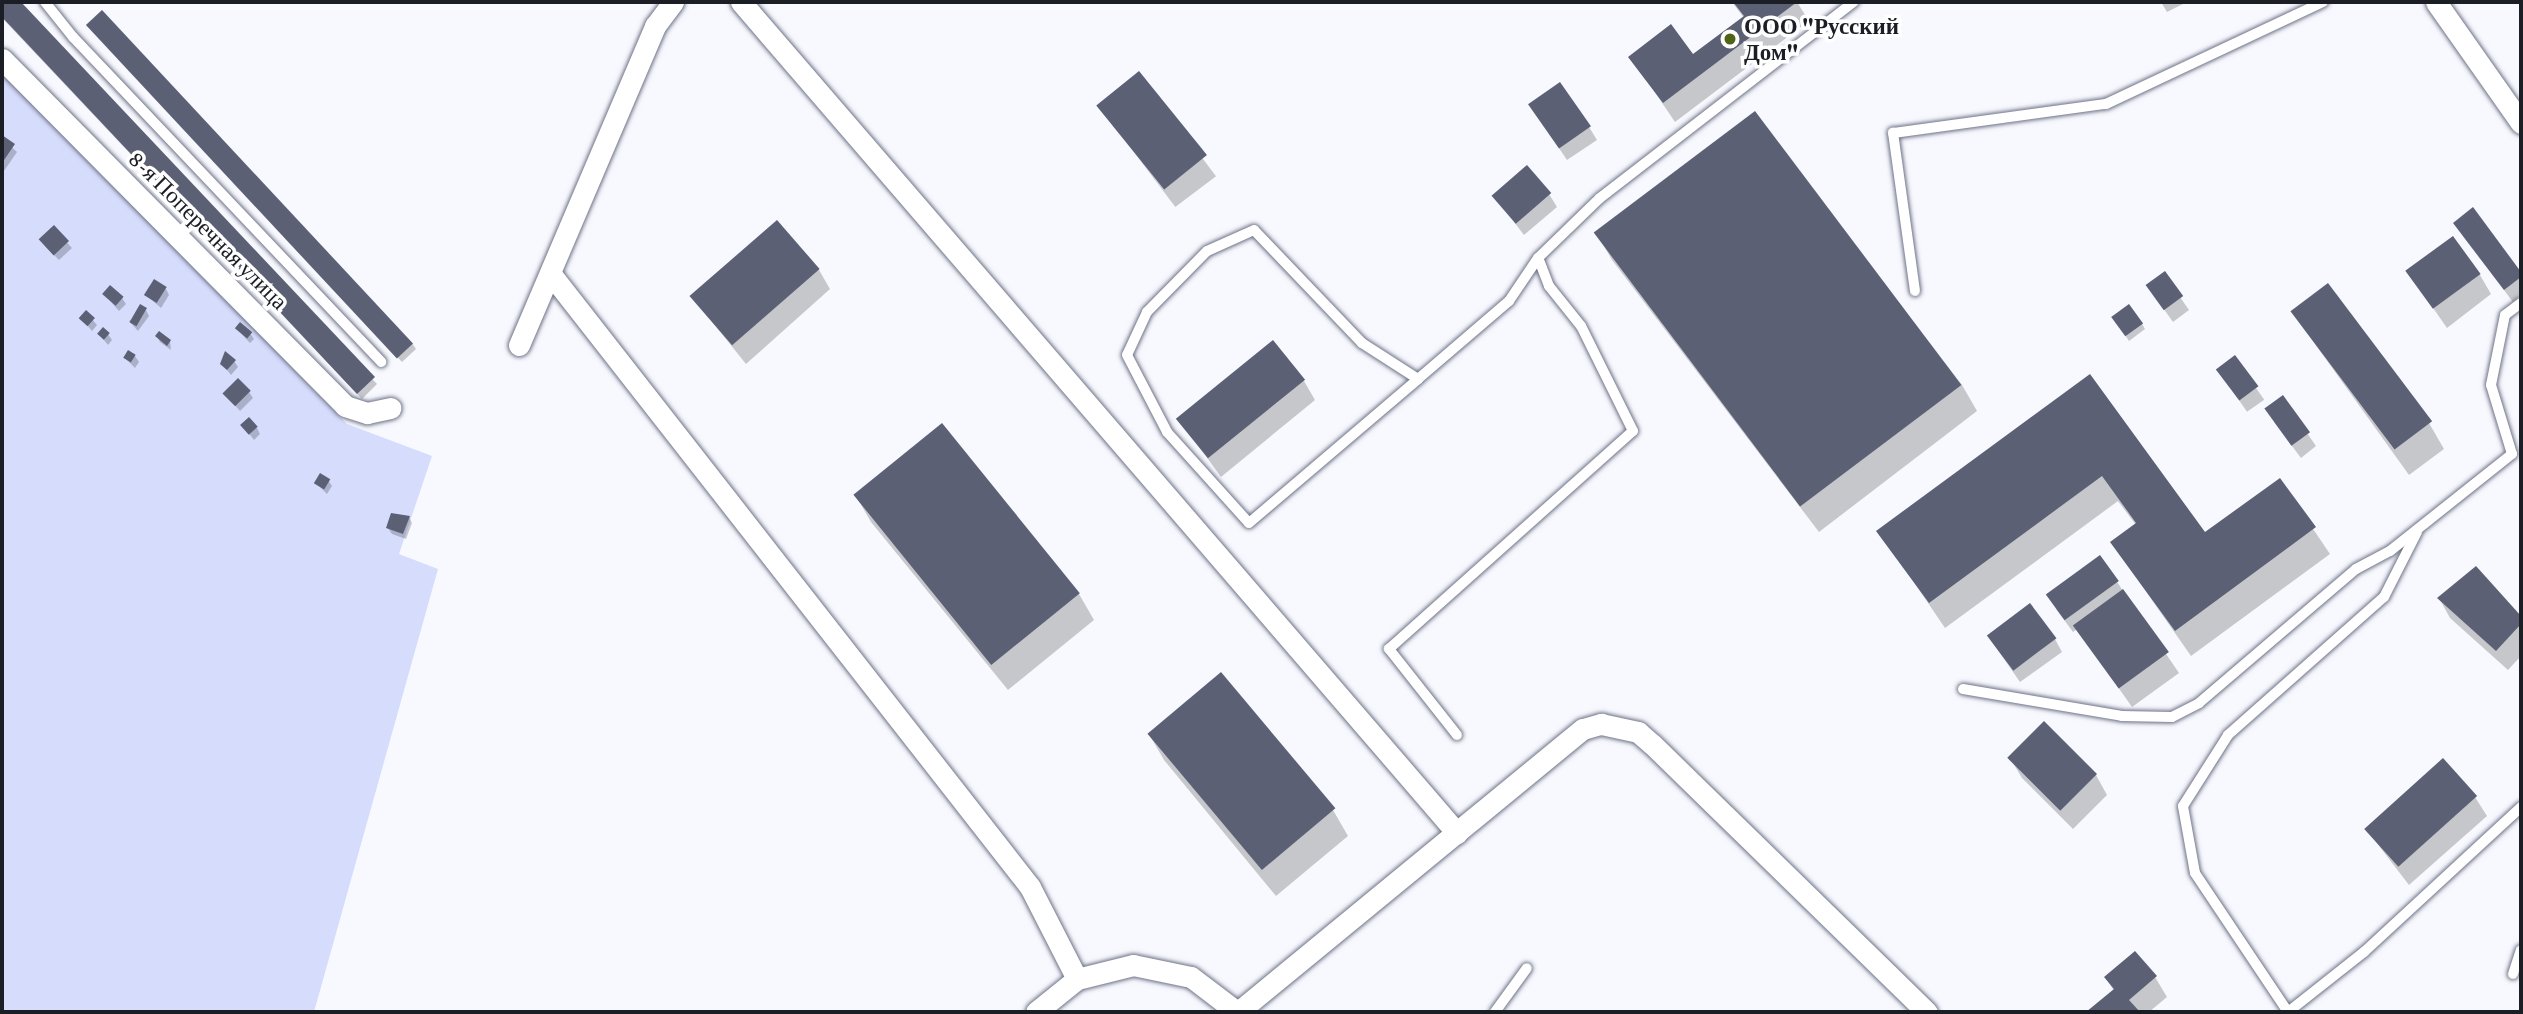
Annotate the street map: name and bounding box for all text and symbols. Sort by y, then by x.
place label: ООО "Русский Дом" [1744,12,1899,66]
marker: ООО "Русский Дом" [1722,31,1738,47]
street label: 8-я Поперечная улица [123,145,293,315]

